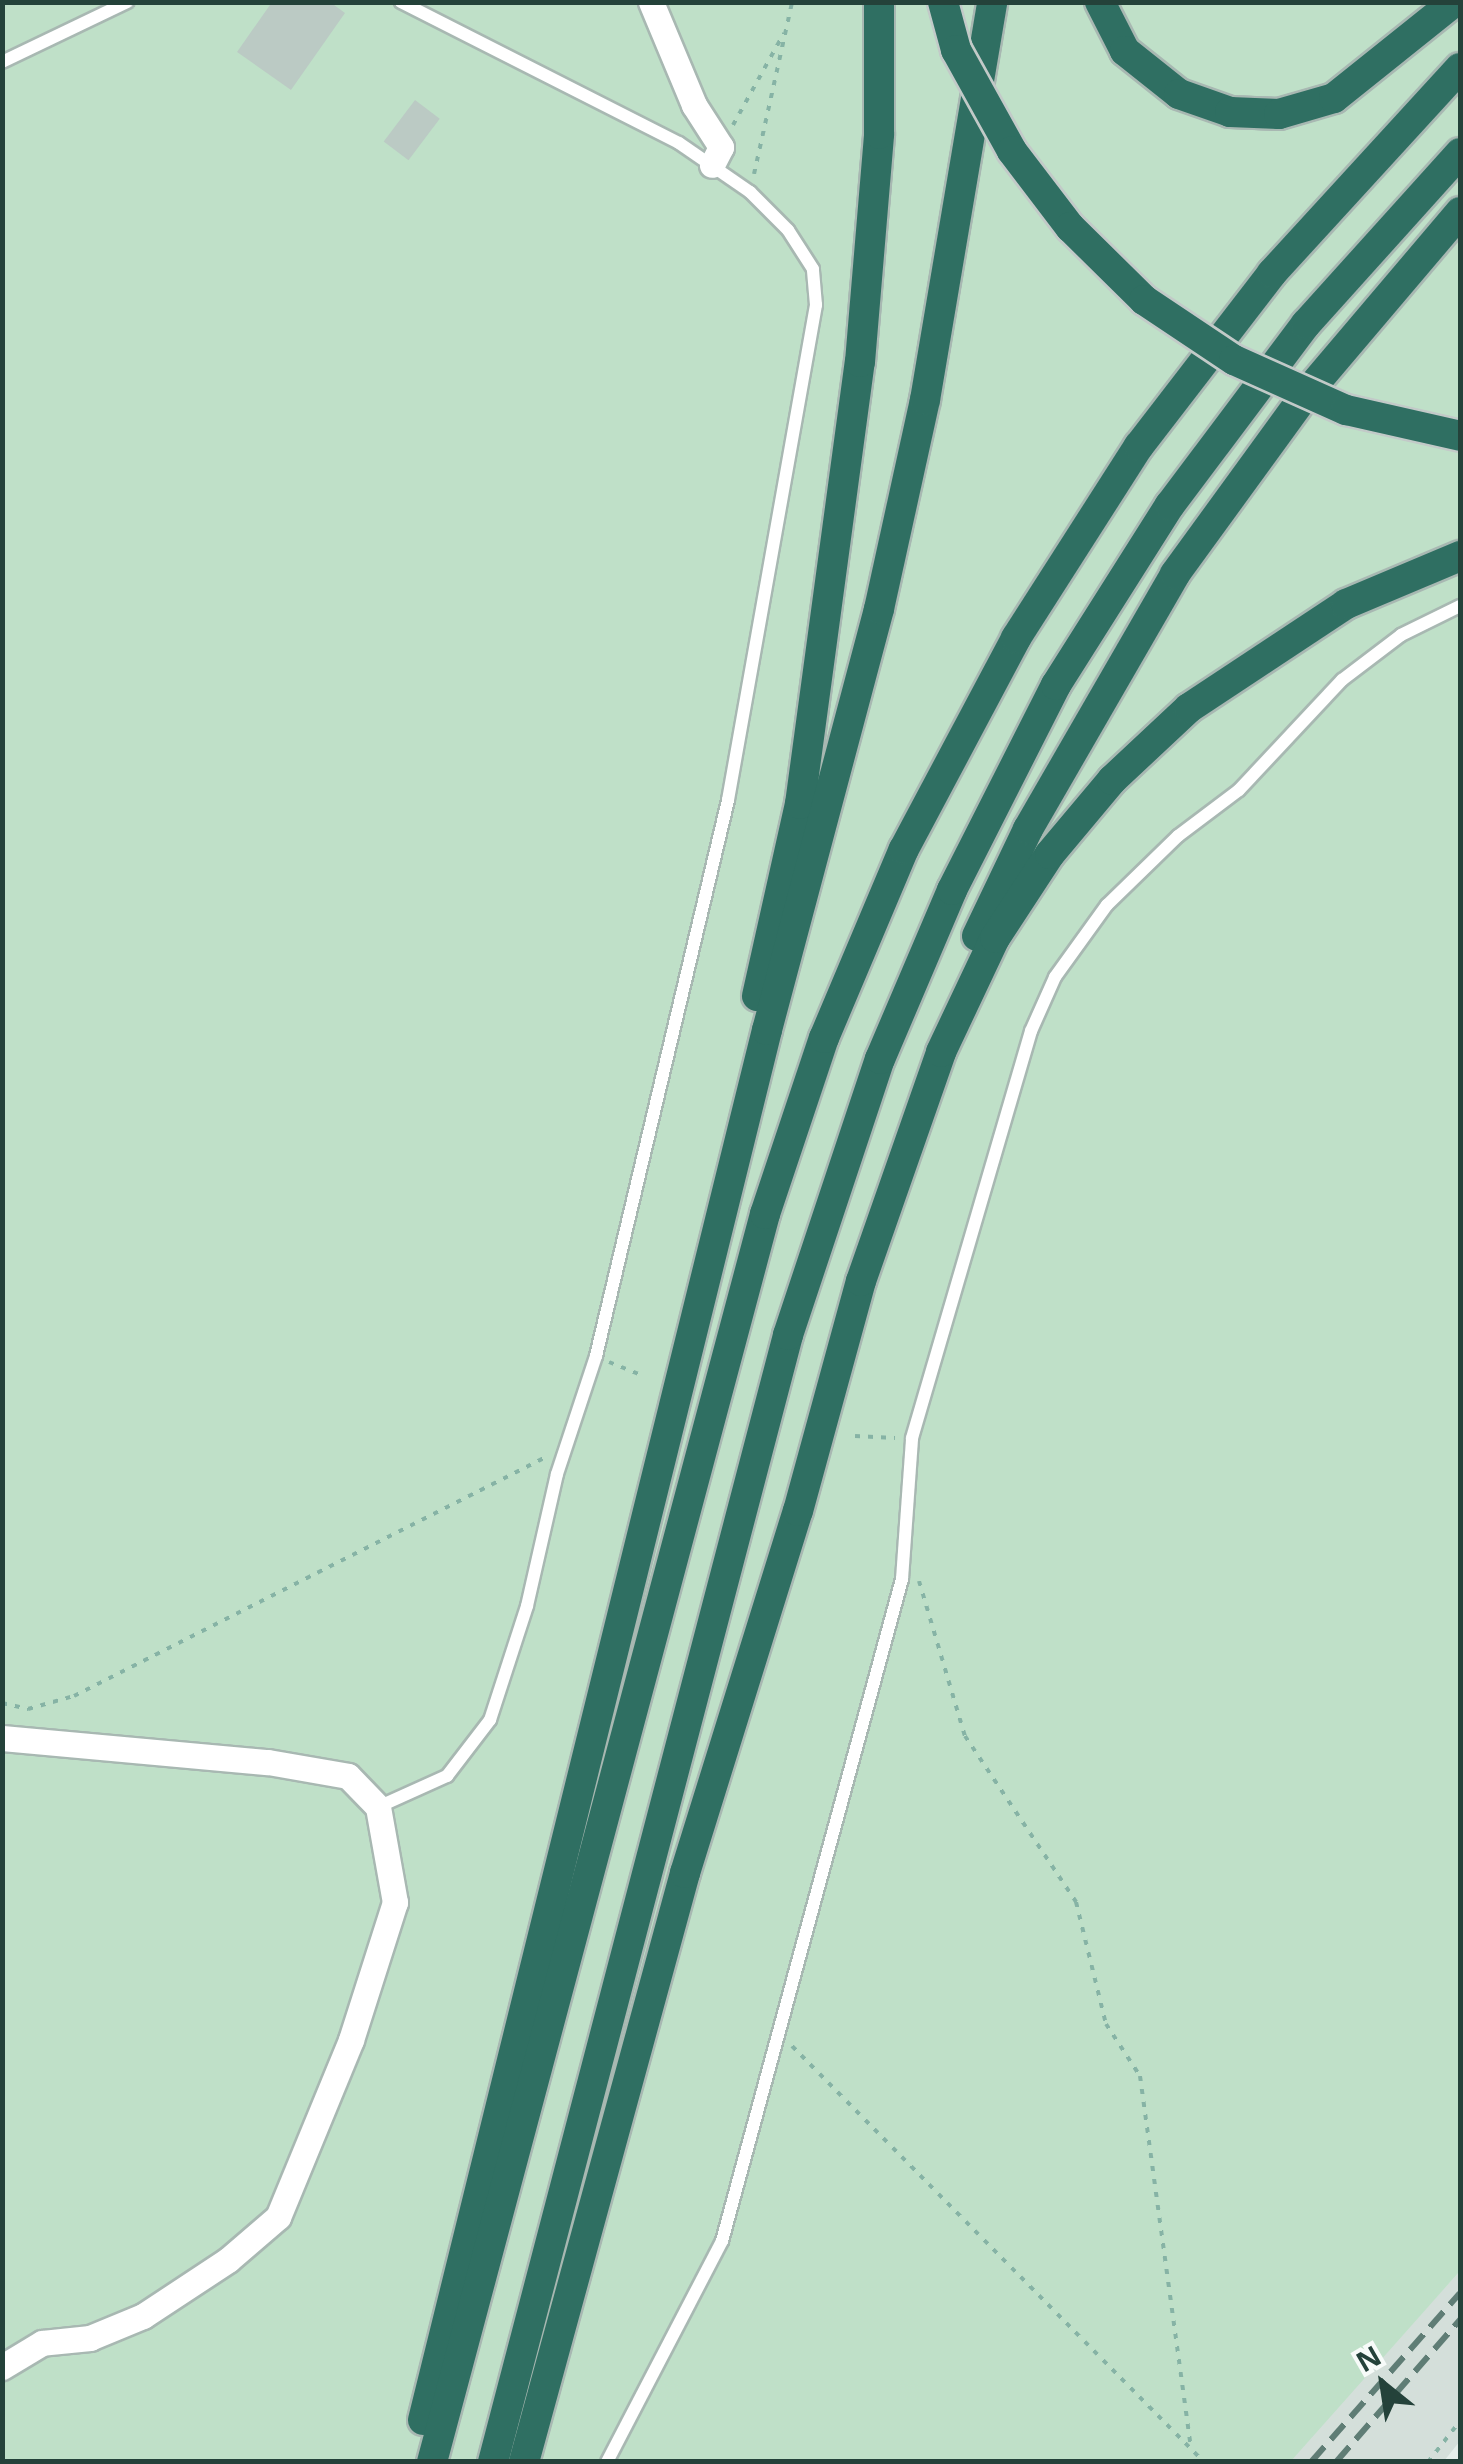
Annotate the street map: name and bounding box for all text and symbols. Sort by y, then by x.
north arrow [1333,2334,1433,2434]
text: N [1349,2336,1387,2380]

